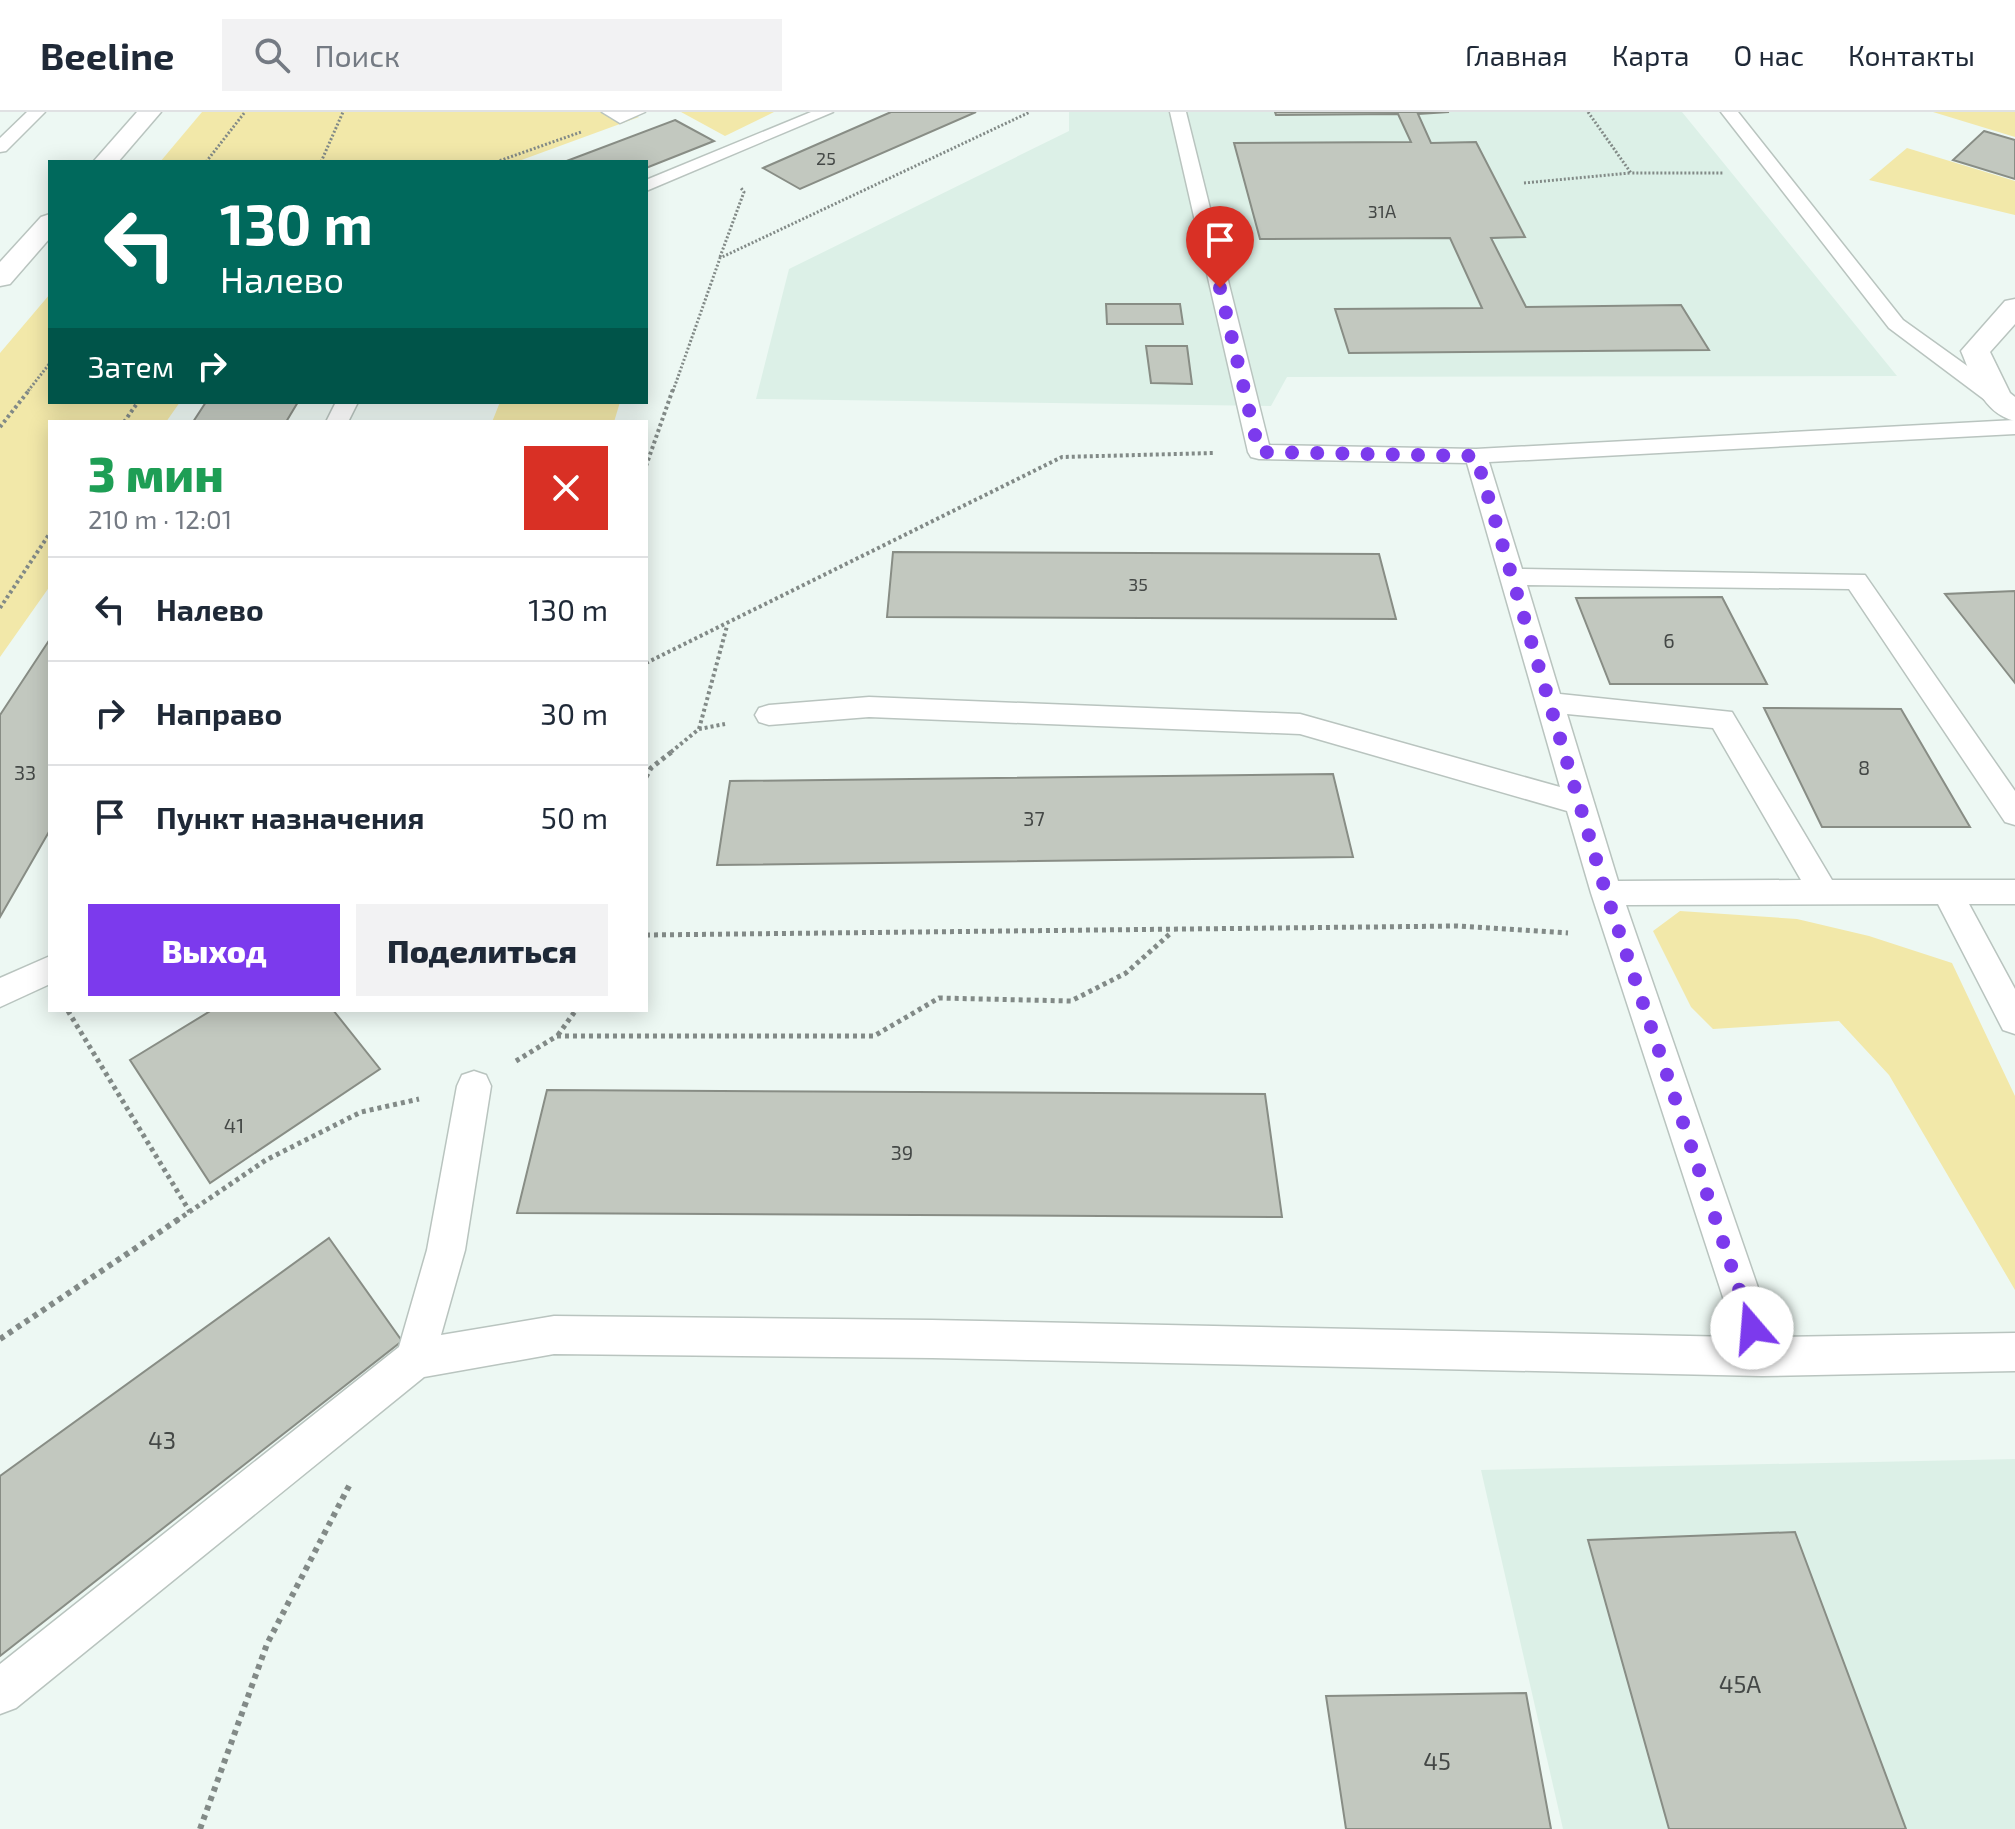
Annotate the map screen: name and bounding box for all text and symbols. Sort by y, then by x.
search box [222,19,782,91]
text: Beeline [40,32,174,78]
icon: search [250,33,294,77]
text: Поиск [314,37,400,73]
text: Главная [1465,38,1568,72]
text: Карта [1612,38,1690,72]
text: О нас [1734,38,1804,72]
text: Контакты [1848,38,1975,72]
house number: 25 [816,147,836,169]
text: 130 m [220,189,373,256]
icon: left [88,192,192,296]
house number: 31А [1368,200,1397,222]
pin [1186,206,1254,288]
icon: arrive [1198,218,1242,262]
text: Налево [220,257,344,300]
icon: right [190,344,234,388]
text: Затем [88,348,174,384]
text: 3 мин [88,444,224,502]
button: close [524,446,608,530]
text: 210 m · 12:01 [88,503,232,534]
house number: 35 [1128,573,1148,595]
icon: left [88,587,132,631]
text: Налево [156,591,264,627]
text: 130 m [528,591,608,627]
house number: 6 [1663,628,1675,652]
icon: right [88,691,132,735]
text: Направо [156,695,282,731]
text: 30 m [540,695,608,731]
house number: 8 [1858,755,1870,779]
house number: 33 [14,760,36,784]
icon: arrive [88,795,132,839]
text: Пункт назначения [156,799,424,835]
text: 50 m [541,799,608,835]
house number: 37 [1023,806,1045,830]
button: Выход [88,904,340,996]
button: Поделиться [356,904,608,996]
house number: 41 [224,1113,244,1137]
house number: 39 [891,1140,913,1164]
position arrow [1710,1286,1794,1370]
house number: 43 [148,1425,176,1454]
house number: 45А [1719,1669,1761,1698]
house number: 45 [1423,1746,1451,1775]

